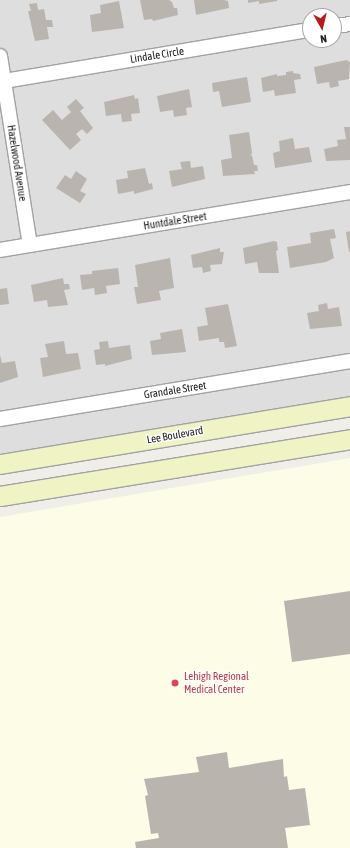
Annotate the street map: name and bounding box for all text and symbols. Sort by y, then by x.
north arrow [302,8,342,48]
text: N [319,32,328,45]
street label: Lindale Circle [129,44,185,66]
street label: Hazelwood Avenue [4,124,30,202]
street label: Huntdale Street [142,209,208,233]
street label: Grandale Street [143,379,207,401]
street label: Lee Boulevard [146,424,204,446]
place label: Lehigh Regional Medical Center [184,670,249,696]
marker: Lehigh Regional Medical Center [169,677,181,689]

